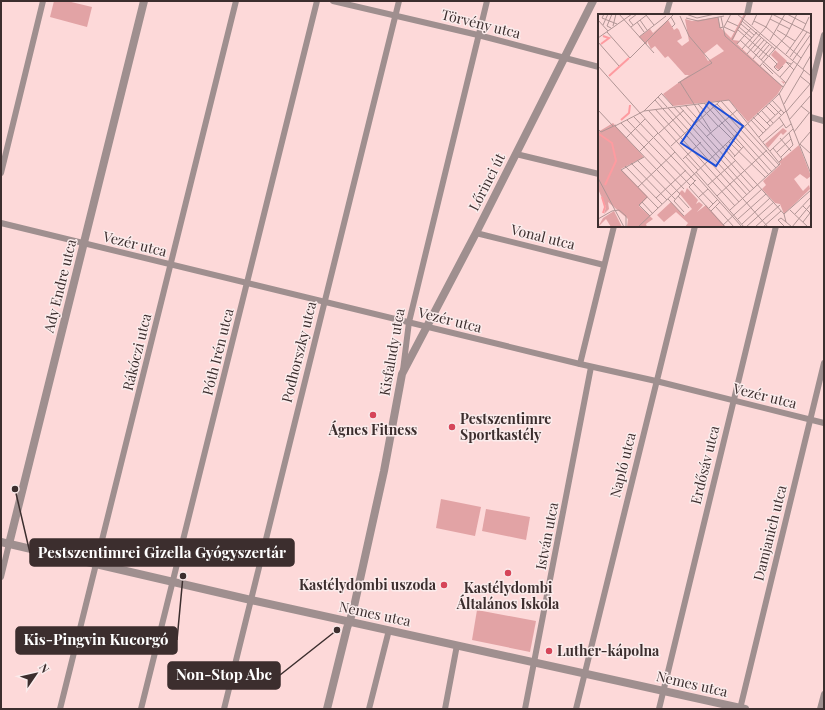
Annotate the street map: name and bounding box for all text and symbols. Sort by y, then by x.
street label: Törvény utca [439,4,523,43]
inset map [598,14,811,227]
street label: Lőrinci út [464,149,510,214]
street label: Vonal utca [508,219,577,254]
street label: Vezér utca [100,226,169,261]
street label: Ady Endre utca [38,237,80,336]
street label: Podhorszky utca [277,299,320,404]
street label: Vezér utca [415,302,484,337]
street label: Póth Irén utca [198,306,237,397]
street label: Kisfaludy utca [374,307,409,397]
street label: Rákóczi utca [118,311,155,392]
street label: Vezér utca [730,378,799,413]
place label: Pestszentimre Sportkastély [460,409,551,444]
marker: Ágnes Fitness [368,410,378,420]
place label: Ágnes Fitness [328,420,417,439]
marker: Pestszentimre Sportkastély [447,422,457,432]
street label: Erdősáv utca [686,424,723,506]
street label: Napló utca [605,430,640,499]
street label: Damjanich utca [748,483,791,583]
street label: István utca [531,501,562,571]
callout: Pestszentimrei Gizella Gyógyszertár [30,539,294,566]
text: Pestszentimrei Gizella Gyógyszertár [38,542,286,562]
marker: Kastélydombi Általános Iskola [503,568,513,578]
place label: Kastélydombi uszoda [299,575,437,594]
place label: Kastélydombi Általános Iskola [456,578,560,613]
marker: Kastélydombi uszoda [439,580,449,590]
street label: Nemes utca [338,597,413,630]
callout: Kis-Pingvin Kucorgó [16,627,177,654]
text: Kis-Pingvin Kucorgó [23,629,169,649]
place label: Luther-kápolna [557,641,660,660]
marker: Luther-kápolna [544,646,554,656]
north arrow [16,654,56,694]
text: N [36,661,53,676]
callout: Non-Stop Abc [168,662,280,689]
text: Non-Stop Abc [176,664,273,684]
street label: Nemes utca [654,666,730,701]

